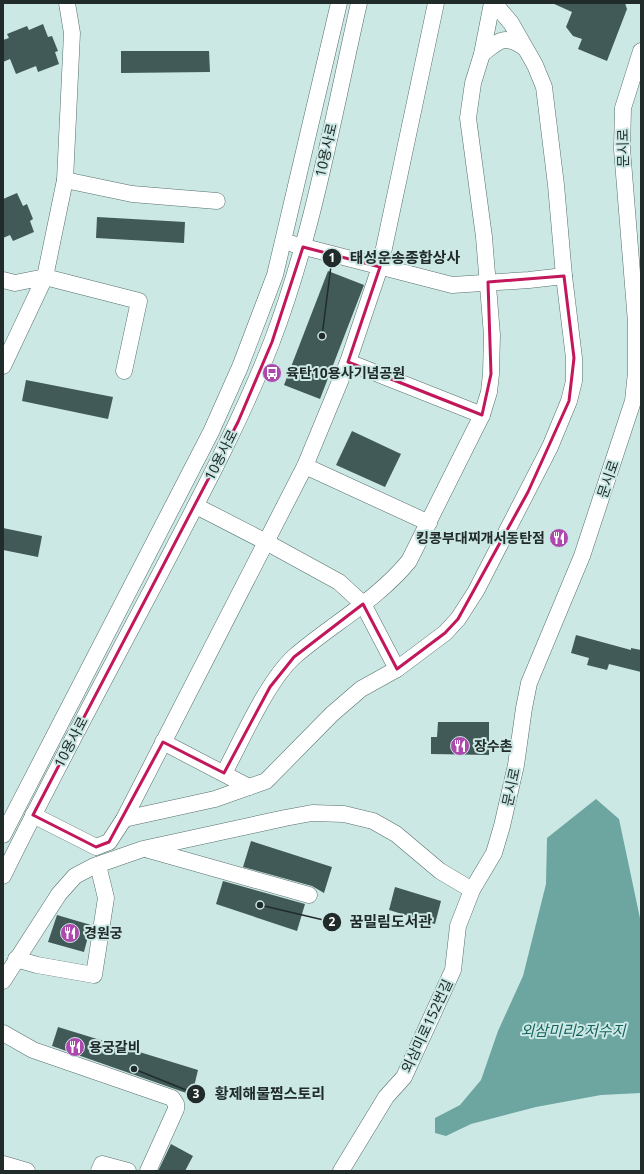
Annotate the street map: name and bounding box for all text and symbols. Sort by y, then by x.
street label: 10용사로 [310,121,341,179]
street label: 문시로 [613,128,632,167]
callout: 태성운송종합상사 [322,244,468,271]
text: 태성운송종합상사 [350,247,460,267]
text: 1 [329,249,335,266]
bus stop icon: 육탄10용사기념공원 [261,362,283,384]
place label: 육탄10용사기념공원 [286,363,405,382]
street label: 10용사로 [200,426,241,483]
street label: 문시로 [592,457,623,500]
restaurant icon: 킹콩부대찌개서동탄점 [548,527,570,549]
place label: 킹콩부대찌개서동탄점 [416,528,545,547]
street label: 10용사로 [49,713,92,770]
restaurant icon: 장수촌 [449,735,471,757]
place label: 장수촌 [474,736,513,755]
street label: 문시로 [497,766,524,808]
callout: 꿈밀림도서관 [322,908,441,935]
text: 꿈밀림도서관 [350,911,433,931]
text: 2 [329,913,336,930]
restaurant icon: 경원궁 [59,922,81,944]
place label: 경원궁 [84,923,123,942]
street label: 외삼미로152번길 [397,976,457,1076]
water label: 외삼미리2저수지 [521,1020,627,1040]
restaurant icon: 용궁갈비 [64,1036,86,1058]
place label: 용궁갈비 [89,1037,141,1056]
callout: 황제해물찜스토리 [186,1080,333,1107]
text: 황제해물찜스토리 [215,1083,325,1103]
text: 3 [193,1085,200,1102]

